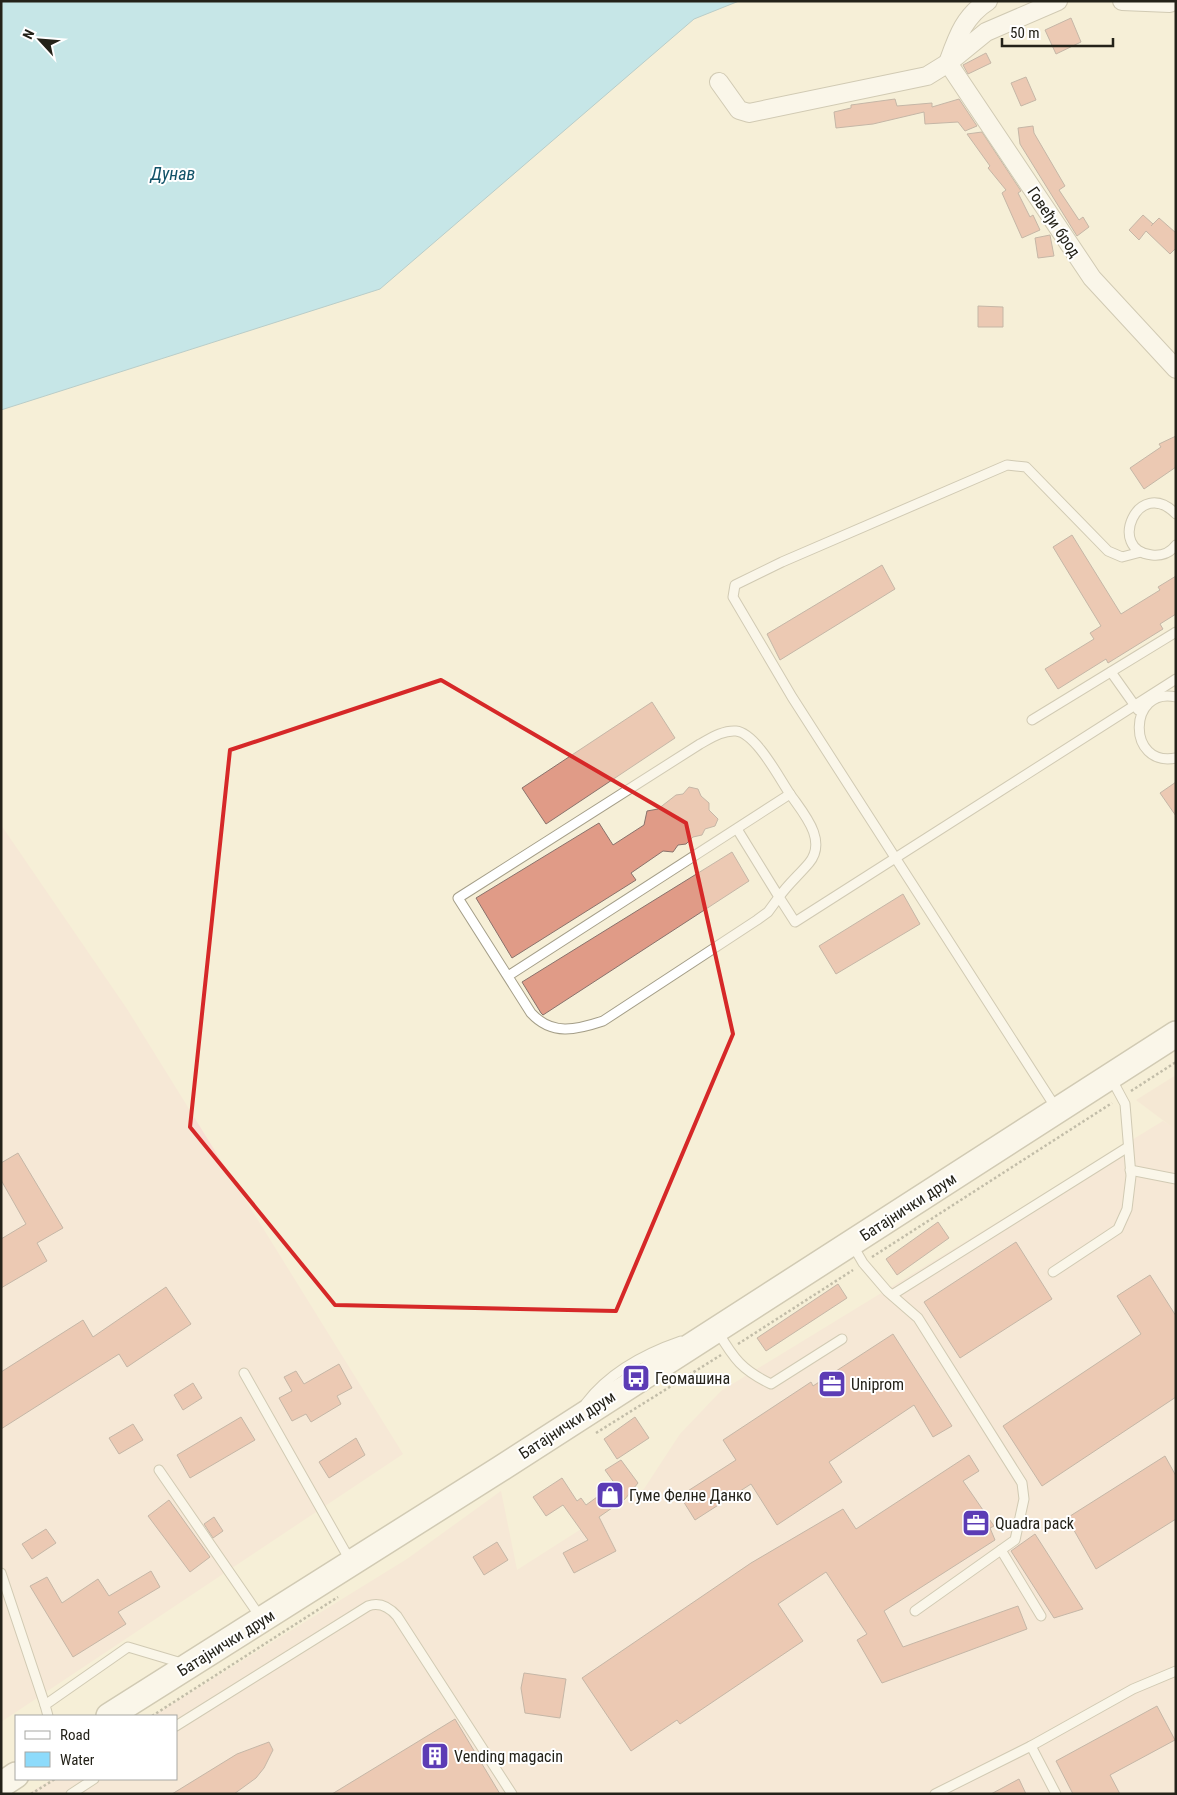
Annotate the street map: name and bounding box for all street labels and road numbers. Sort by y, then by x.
street label: Говеђи брод [1023,183,1085,261]
street label: Батајнички друм [856,1169,960,1245]
street label: Батајнички друм [515,1387,619,1463]
street label: Батајнички друм [174,1605,278,1681]

